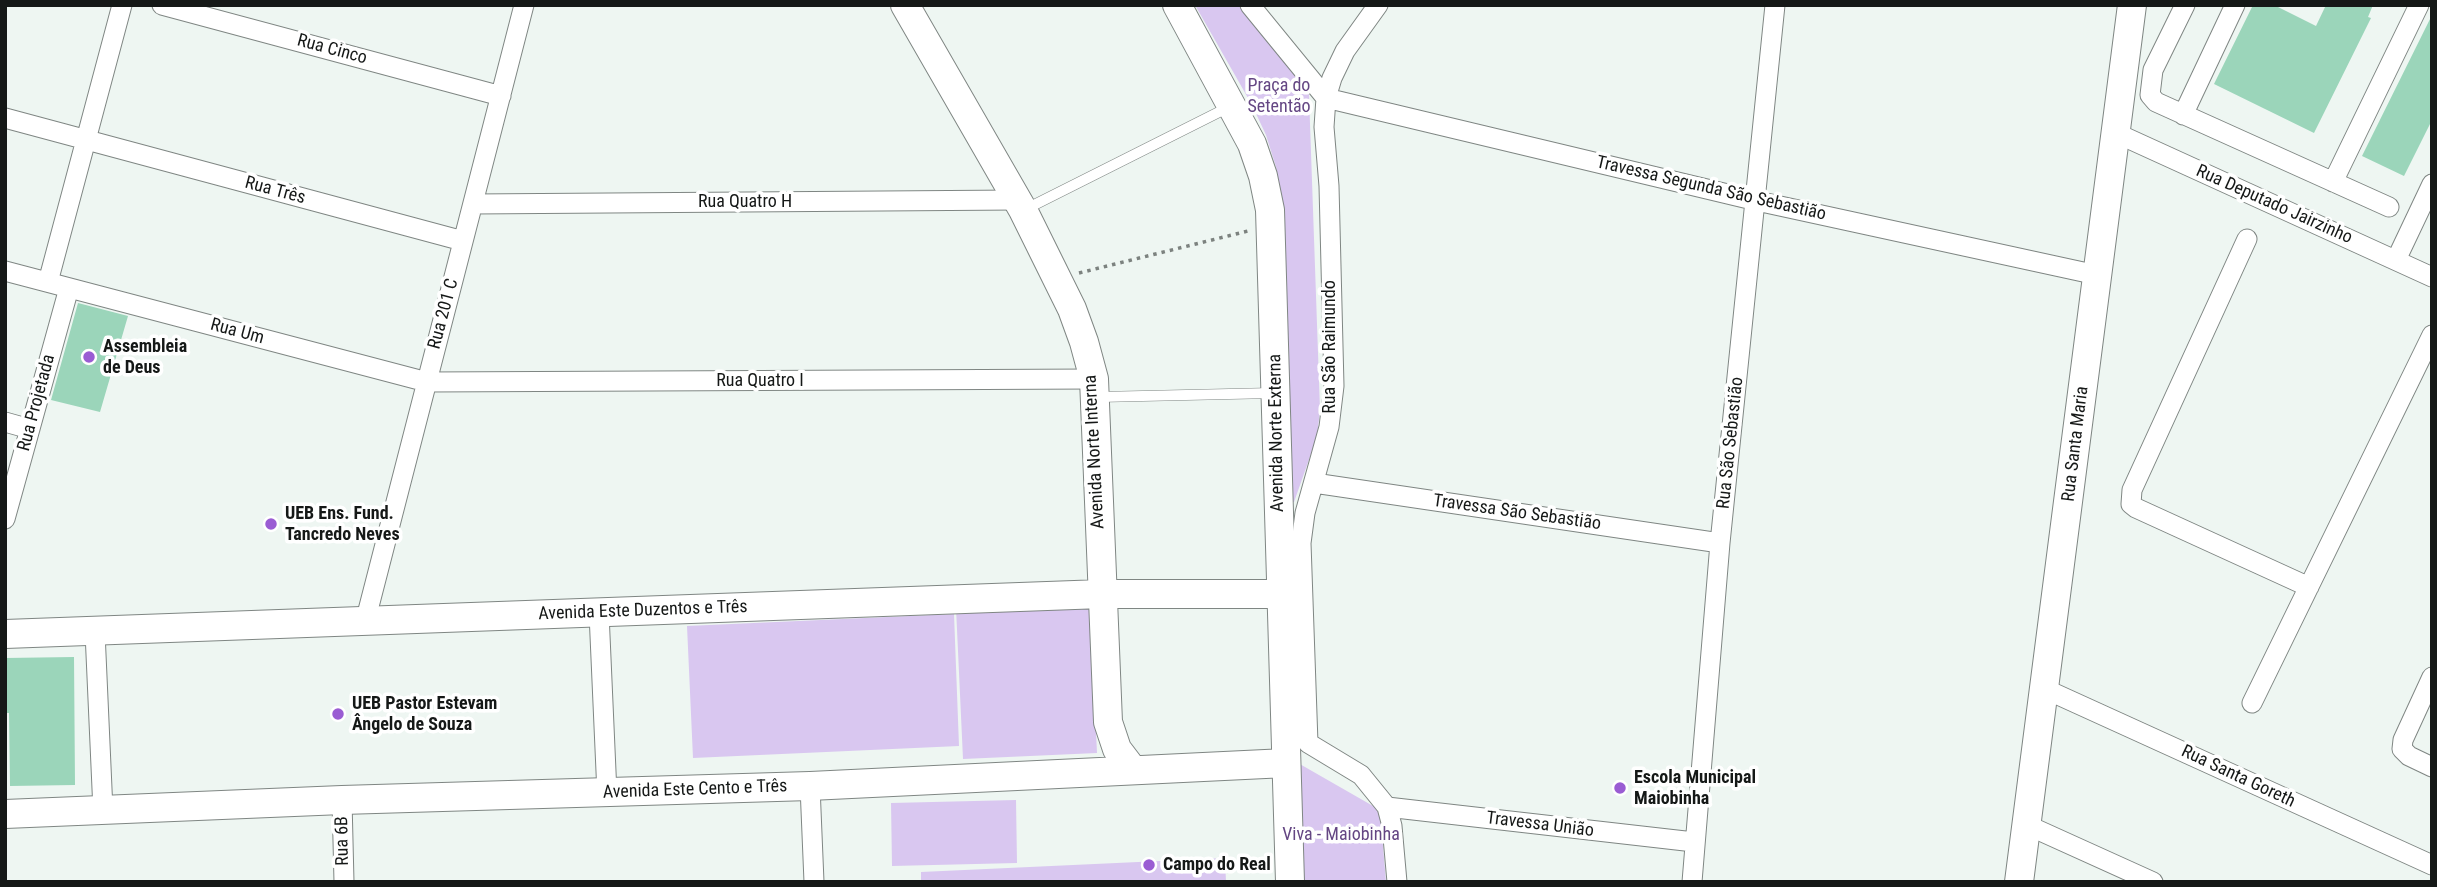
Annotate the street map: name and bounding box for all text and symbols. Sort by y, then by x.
street label: Rua Cinco [295,30,369,70]
park label: Praça do Setentão [1247,75,1311,118]
street label: Travessa Segunda São Sebastião [1594,152,1828,226]
street label: Rua Deputado Jairzinho [2193,161,2355,249]
street label: Rua Três [242,173,308,209]
street label: Rua Quatro H [698,191,792,213]
street label: Rua 201 C [424,276,464,352]
street label: Rua São Raimundo [1319,280,1341,414]
street label: Rua Um [208,314,266,350]
place label: Assembleia de Deus [103,336,187,378]
marker: Assembleia de Deus [81,349,97,365]
street label: Rua Projetada [14,352,60,454]
street label: Avenida Norte Externa [1265,354,1289,512]
street label: Rua Quatro I [716,370,804,392]
street label: Avenida Norte Interna [1080,374,1110,530]
street label: Rua São Sebastião [1713,376,1749,510]
street label: Rua Santa Maria [2058,385,2094,503]
street label: Travessa São Sebastião [1432,491,1602,535]
place label: UEB Ens. Fund. Tancredo Neves [285,503,400,546]
marker: UEB Ens. Fund. Tancredo Neves [263,516,279,532]
street label: Avenida Este Duzentos e Três [538,597,748,625]
place label: UEB Pastor Estevam Ângelo de Souza [352,693,497,736]
marker: UEB Pastor Estevam Ângelo de Souza [330,706,346,722]
street label: Rua Santa Goreth [2178,741,2298,813]
place label: Escola Municipal Maiobinha [1634,767,1756,810]
street label: Avenida Este Cento e Três [602,776,788,804]
marker: Escola Municipal Maiobinha [1612,780,1628,796]
street label: Travessa União [1485,808,1595,842]
street label: Rua 6B [332,816,354,866]
park label: Viva - Maiobinha [1282,824,1400,846]
place label: Campo do Real [1163,854,1271,876]
marker: Campo do Real [1141,857,1157,873]

